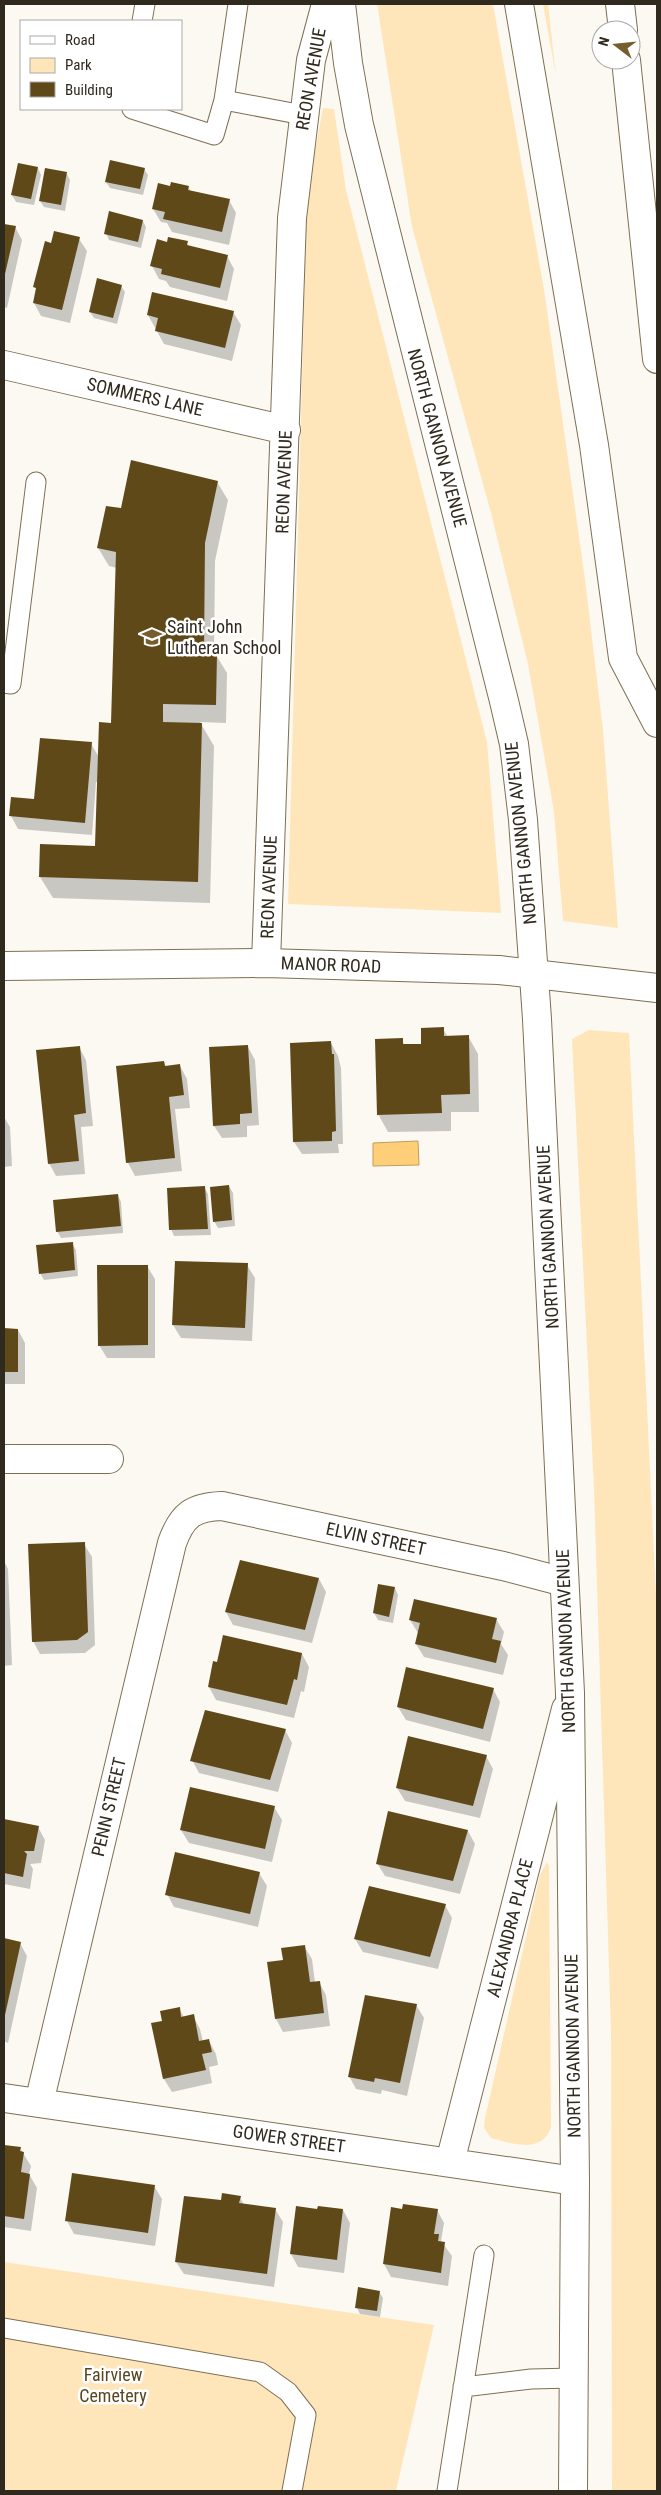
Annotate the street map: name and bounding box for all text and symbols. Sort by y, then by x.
legend [20,20,182,110]
north arrow [591,20,641,70]
street label: REON AVENUE [291,26,330,132]
text: Road [65,31,95,49]
text: N [595,35,612,48]
text: Park [65,56,92,74]
text: Building [65,81,113,99]
street label: NORTH GANNON AVENUE [404,346,471,529]
street label: SOMMERS LANE [85,373,205,420]
street label: REON AVENUE [271,430,296,534]
place label: Saint John Lutheran School [167,616,281,658]
school or university icon: Saint John Lutheran School [141,626,163,648]
street label: NORTH GANNON AVENUE [500,741,541,926]
street label: REON AVENUE [256,835,281,939]
street label: MANOR ROAD [280,952,382,977]
street label: NORTH GANNON AVENUE [532,1145,563,1329]
street label: ELVIN STREET [324,1518,428,1559]
street label: NORTH GANNON AVENUE [552,1549,579,1733]
street label: PENN STREET [87,1755,130,1858]
street label: ALEXANDRA PLACE [482,1856,537,1999]
street label: NORTH GANNON AVENUE [560,1954,585,2138]
street label: GOWER STREET [231,2120,347,2157]
park label: Fairview Cemetery [79,2364,147,2406]

